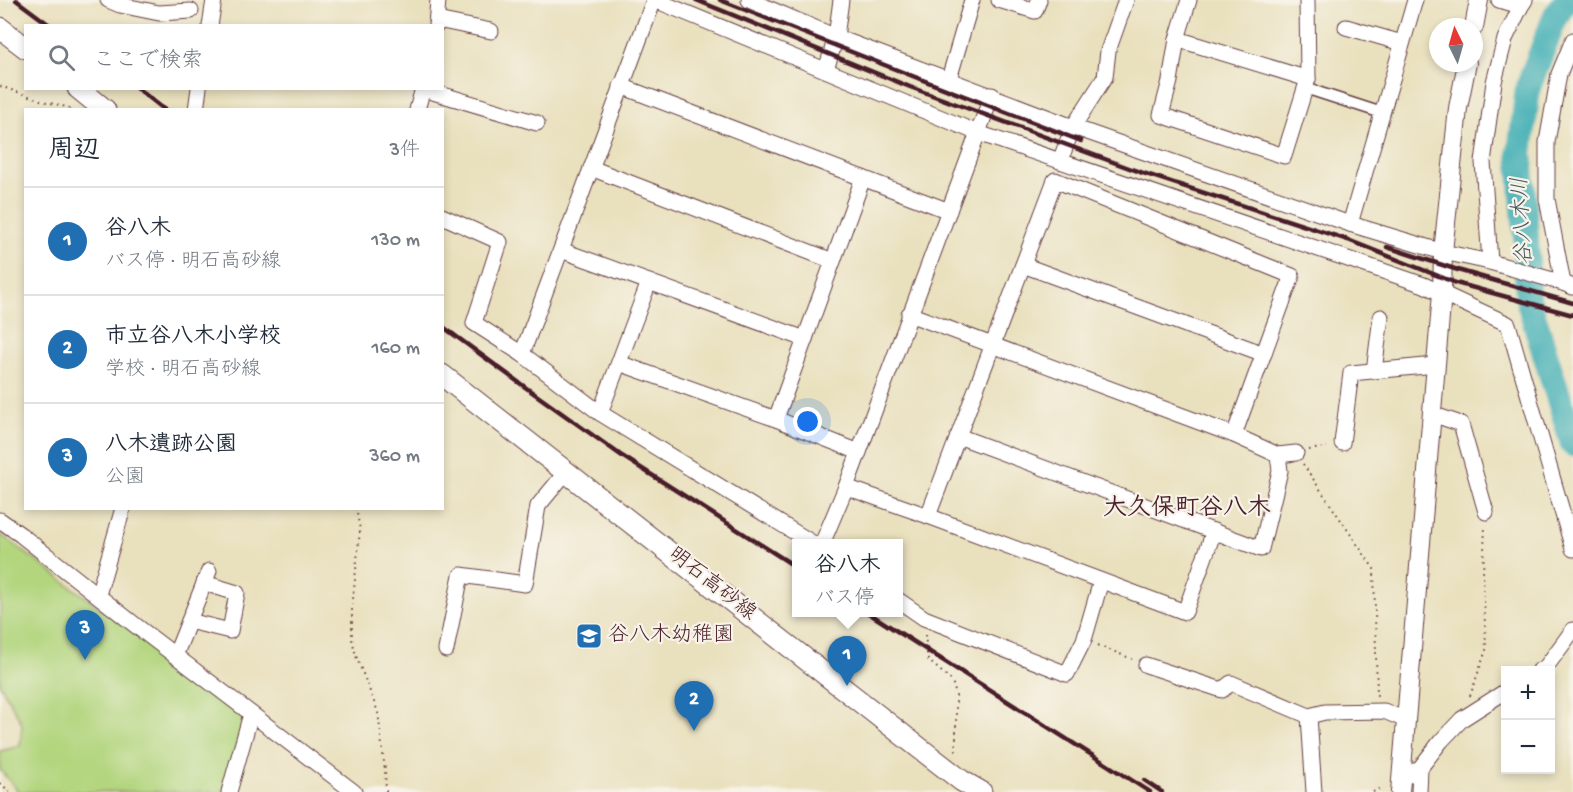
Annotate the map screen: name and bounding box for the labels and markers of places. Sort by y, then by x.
pin: 3 [66,610,104,660]
school or university icon: 谷八木幼稚園 [574,621,604,651]
place label: 谷八木幼稚園 [608,623,734,649]
pin: 1 [828,636,866,686]
pin: 2 [674,682,714,731]

